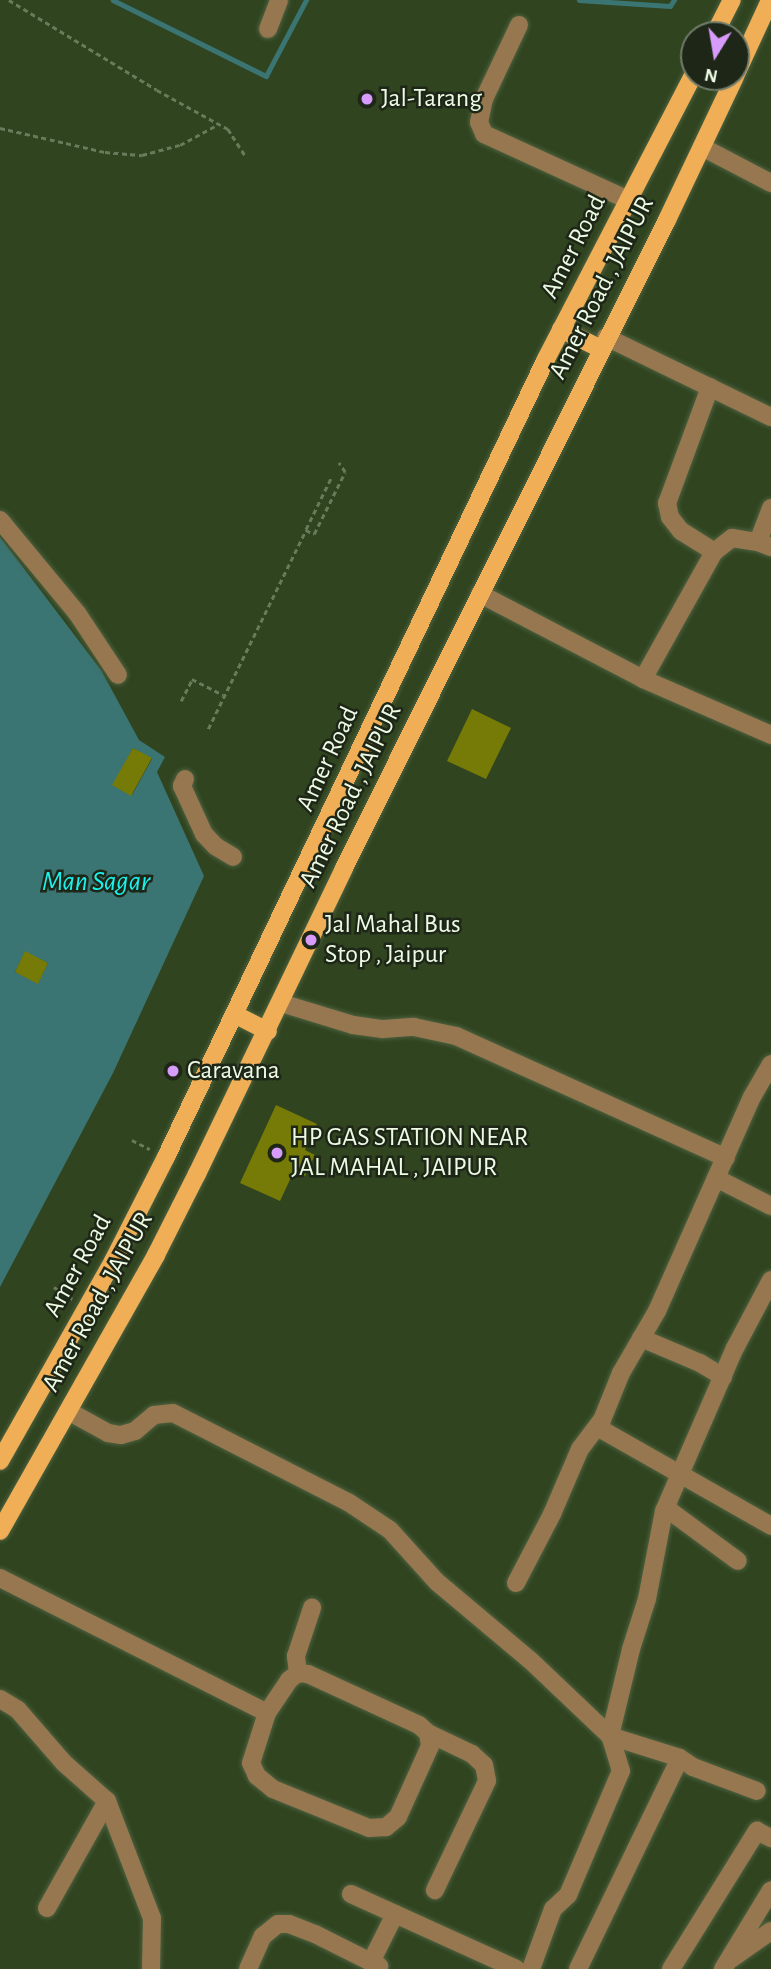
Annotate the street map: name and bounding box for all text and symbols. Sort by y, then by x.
north arrow [680,21,750,91]
text: N [703,65,720,86]
place label: Jal-Tarang [381,83,482,115]
marker: Jal-Tarang [359,91,375,107]
street label: Amer Road [535,190,613,304]
street label: Amer Road , JAIPUR [543,191,661,385]
street label: Amer Road , JAIPUR [293,699,409,893]
street label: Amer Road [290,702,366,816]
water label: Man Sagar [42,865,150,899]
place label: Jal Mahal Bus Stop , Jaipur [325,909,461,970]
marker: Jal Mahal Bus Stop , Jaipur [303,932,319,948]
place label: Caravana [187,1055,280,1087]
marker: Caravana [165,1063,181,1079]
place label: HP GAS STATION NEAR JAL MAHAL , JAIPUR [291,1122,528,1184]
marker: HP GAS STATION NEAR JAL MAHAL , JAIPUR [269,1145,285,1161]
street label: Amer Road , JAIPUR [36,1207,160,1397]
street label: Amer Road [37,1209,119,1323]

